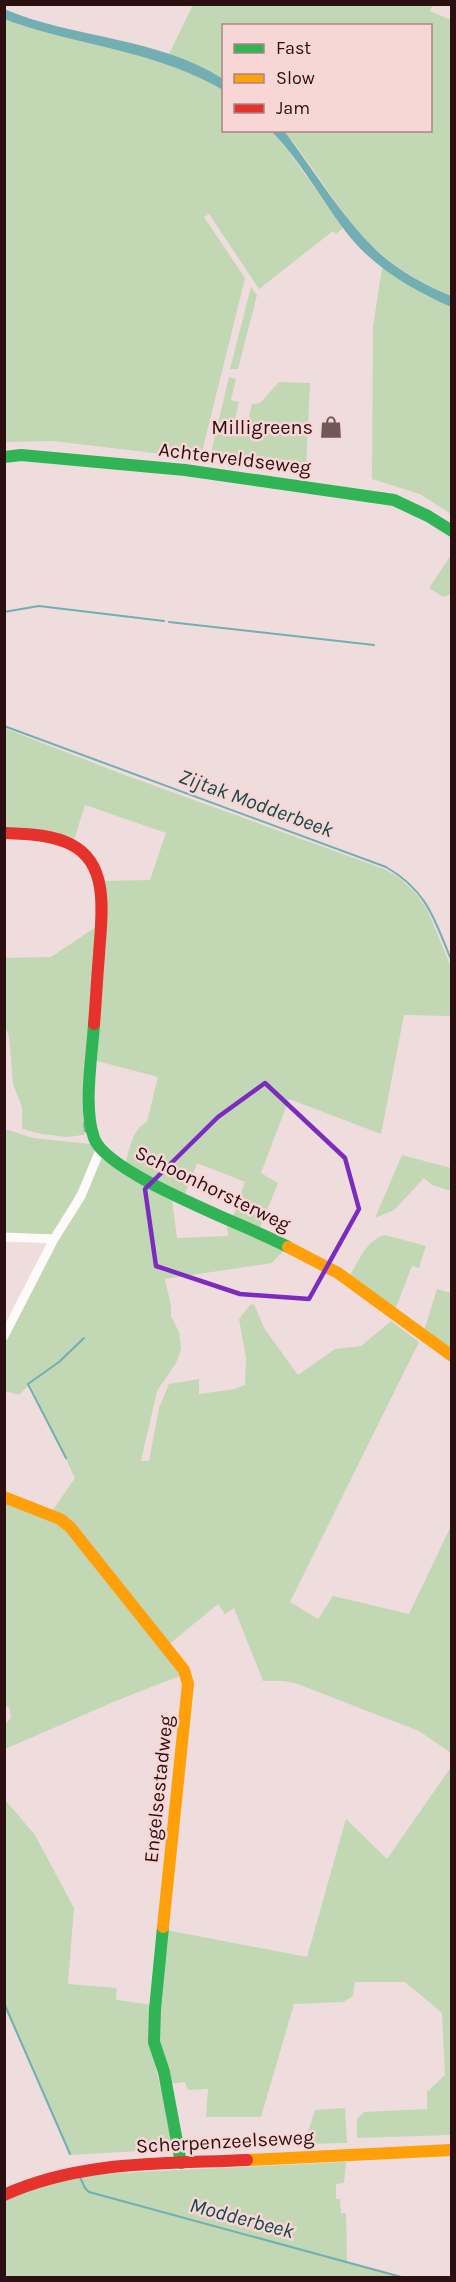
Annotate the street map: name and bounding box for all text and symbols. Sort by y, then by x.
legend [222,24,432,132]
text: Fast [276,37,311,59]
text: Slow [276,67,315,89]
text: Jam [276,97,310,119]
shop icon: Milligreens [318,414,344,440]
place label: Milligreens [211,416,313,439]
street label: Achterveldseweg [157,438,313,479]
water label: Zijtak Modderbeek [176,764,337,842]
street label: Schoonhorsterweg [131,1141,294,1236]
street label: Engelsestadweg [139,1714,178,1864]
street label: Scherpenzeelseweg [135,2125,315,2158]
water label: Modderbeek [187,2193,297,2244]

